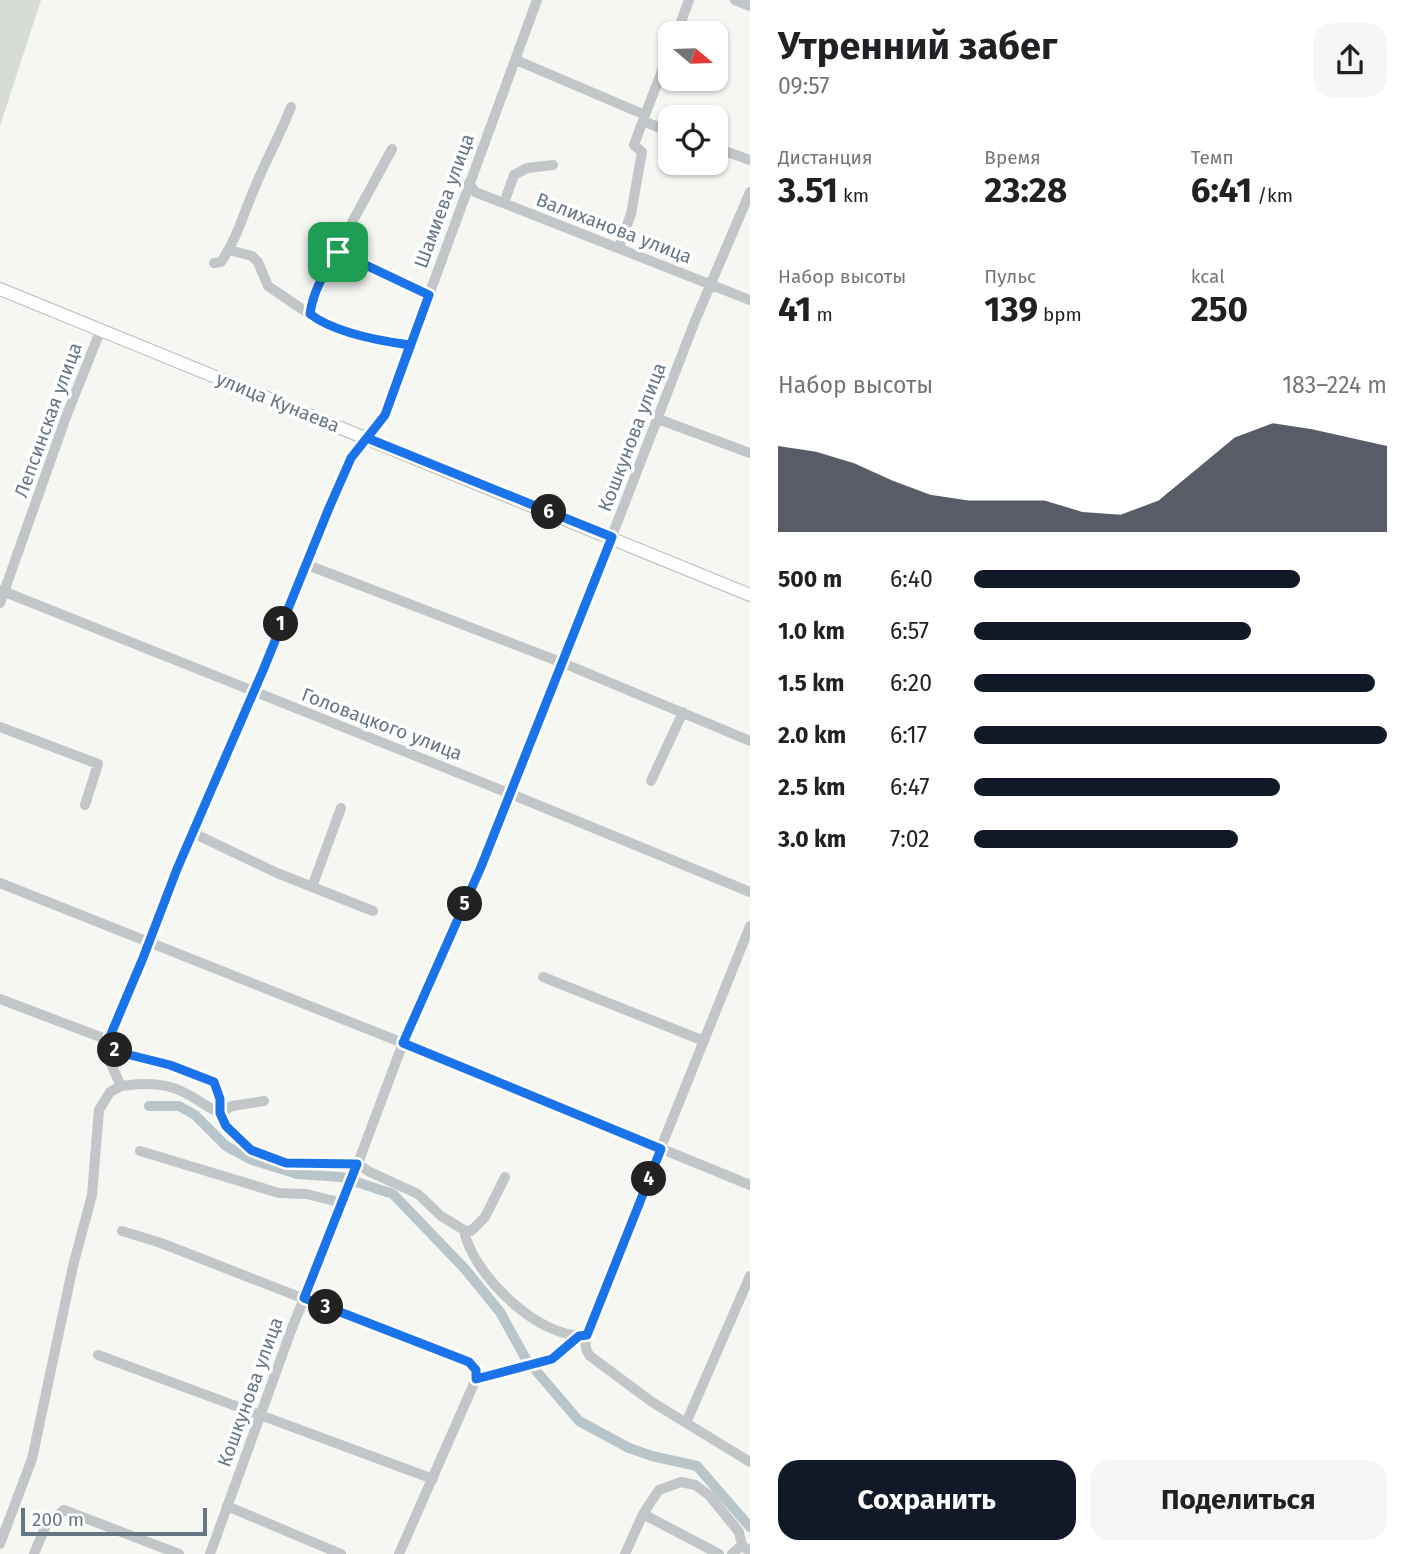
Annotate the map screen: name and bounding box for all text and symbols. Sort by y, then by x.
north arrow [658,21,728,91]
map controls [658,21,728,175]
text: Утренний забег [778,23,1057,69]
button: share [1313,23,1387,97]
text: 09:57 [778,72,829,100]
button: locate [658,105,728,175]
street label: Шамиева улица [409,131,479,271]
text: Дистанция [778,146,873,169]
text: Время [984,146,1041,169]
text: Темп [1191,146,1234,169]
text: 3.51 [778,169,838,211]
text: 23:28 [984,169,1067,211]
text: 6:41 [1191,169,1252,211]
text: km [838,184,869,207]
text: /km [1252,184,1293,207]
street label: Валиханова улица [533,188,695,268]
pin [308,222,368,282]
icon: arrive [319,233,357,271]
text: Набор высоты [778,265,906,288]
text: Пульс [984,265,1036,288]
text: kcal [1191,265,1225,288]
text: 41 [778,288,812,330]
text: 139 [984,288,1038,330]
text: 250 [1191,288,1248,330]
text: m [812,303,833,326]
text: bpm [1038,303,1082,326]
street label: Лепсинская улица [9,339,87,501]
street label: Кошкунова улица [593,359,671,515]
street label: улица Кунаева [213,367,343,437]
text: Набор высоты [778,371,933,399]
text: 183–224 m [1282,371,1387,399]
pin: 6 [532,494,566,530]
text: 6 [543,500,554,523]
text: 500 m [778,565,842,593]
text: 6:40 [890,565,933,593]
pin: 1 [264,606,298,642]
text: 1 [276,612,285,635]
text: 1.0 km [778,617,845,645]
text: 6:57 [890,617,929,645]
text: 1.5 km [778,669,844,697]
text: 6:20 [890,669,932,697]
street label: Головацкого улица [298,683,466,765]
text: 2.0 km [778,721,846,749]
text: 6:17 [890,721,927,749]
text: 2.5 km [778,773,846,801]
text: 6:47 [890,773,930,801]
text: 3.0 km [778,825,846,853]
text: 7:02 [890,825,930,853]
pin: 5 [448,886,482,922]
text: 5 [459,892,470,915]
pin: 2 [97,1032,132,1068]
text: 2 [110,1038,119,1061]
pin: 4 [632,1162,666,1196]
text: 4 [643,1167,654,1190]
pin: 3 [308,1290,344,1324]
text: 3 [321,1295,330,1318]
street label: Кошкунова улица [212,1314,288,1470]
button: Сохранить [778,1460,1076,1540]
button: Поделиться [1090,1460,1387,1540]
scale bar [21,1505,206,1537]
text: 200 m [32,1508,84,1531]

